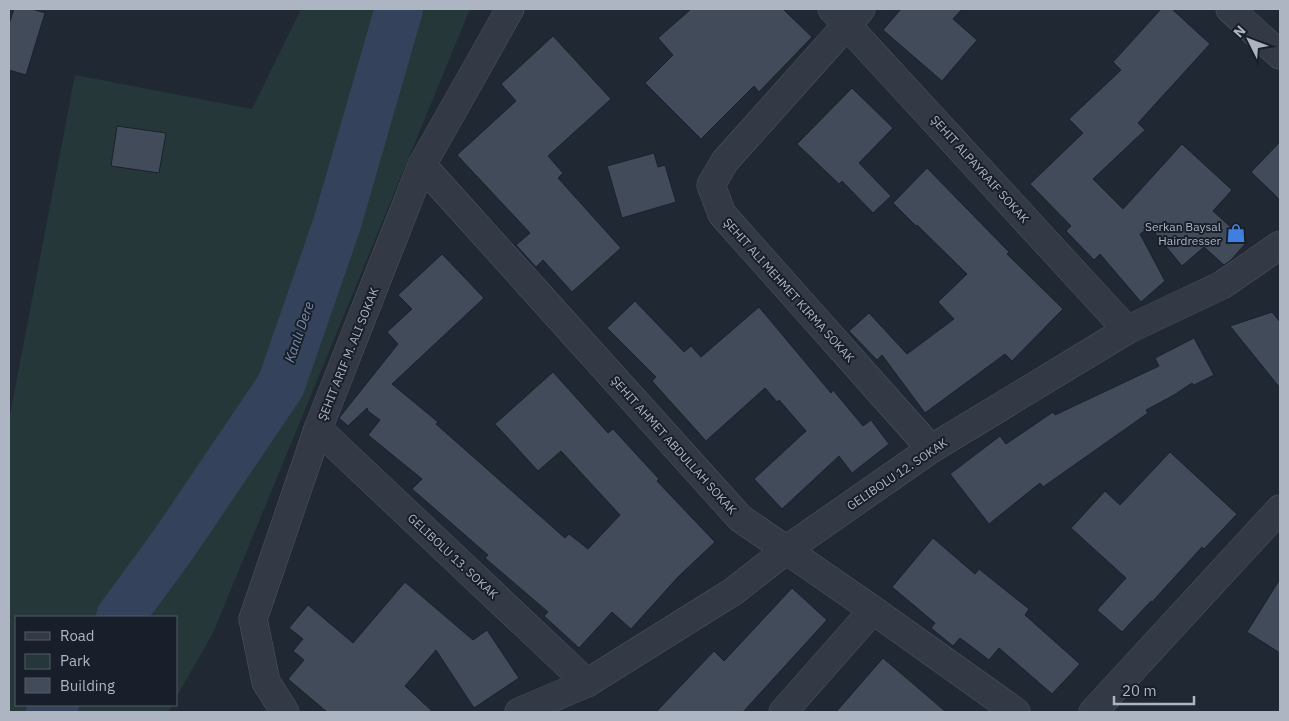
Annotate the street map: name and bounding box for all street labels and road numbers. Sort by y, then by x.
street label: ŞEHIT ALPAYRAIF SOKAK [928,112,1033,226]
street label: ŞEHIT ALI MEHMET KIRMA SOKAK [720,215,858,365]
street label: ŞEHIT ARIF M. ALI SOKAK [314,285,382,423]
street label: ŞEHIT AHMET ABDULLAH SOKAK [608,373,740,517]
street label: GELIBOLU 12. SOKAK [844,435,950,513]
street label: GELIBOLU 13. SOKAK [405,510,502,602]

